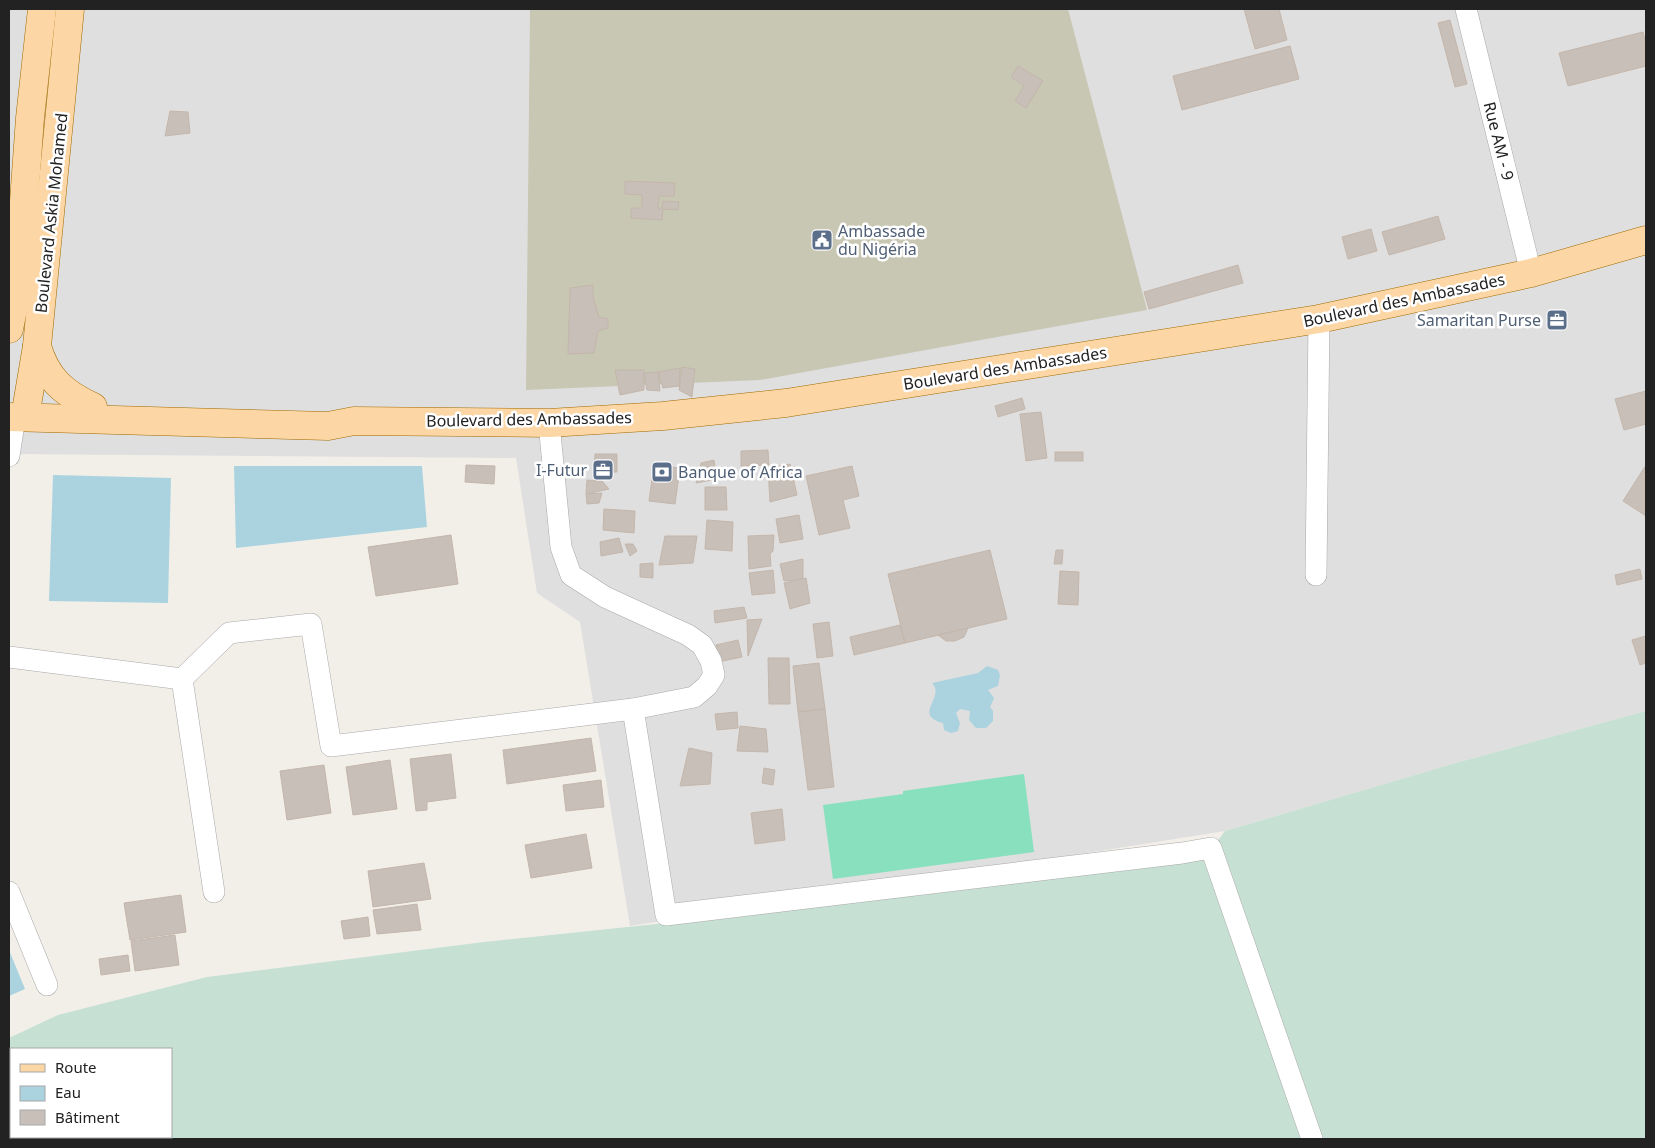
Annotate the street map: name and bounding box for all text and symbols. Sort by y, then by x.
street label: Rue AM - 9 [1479,99,1519,183]
street label: Boulevard Askia Mohamed [30,112,72,314]
place label: Ambassade du Nigéria [838,220,925,260]
public building icon: Ambassade du Nigéria [810,228,834,252]
street label: Boulevard des Ambassades [1301,268,1507,332]
office icon: Samaritan Purse [1545,308,1569,332]
place label: Samaritan Purse [1417,309,1541,331]
street label: Boulevard des Ambassades [902,341,1108,395]
street label: Boulevard des Ambassades [426,406,632,432]
office icon: I-Futur [591,458,615,482]
place label: I-Futur [536,459,587,481]
bank icon: Banque of Africa [650,460,674,484]
place label: Banque of Africa [678,461,803,483]
legend [10,1048,172,1138]
text: Route [55,1057,97,1077]
text: Eau [55,1082,81,1102]
text: Bâtiment [55,1107,120,1127]

